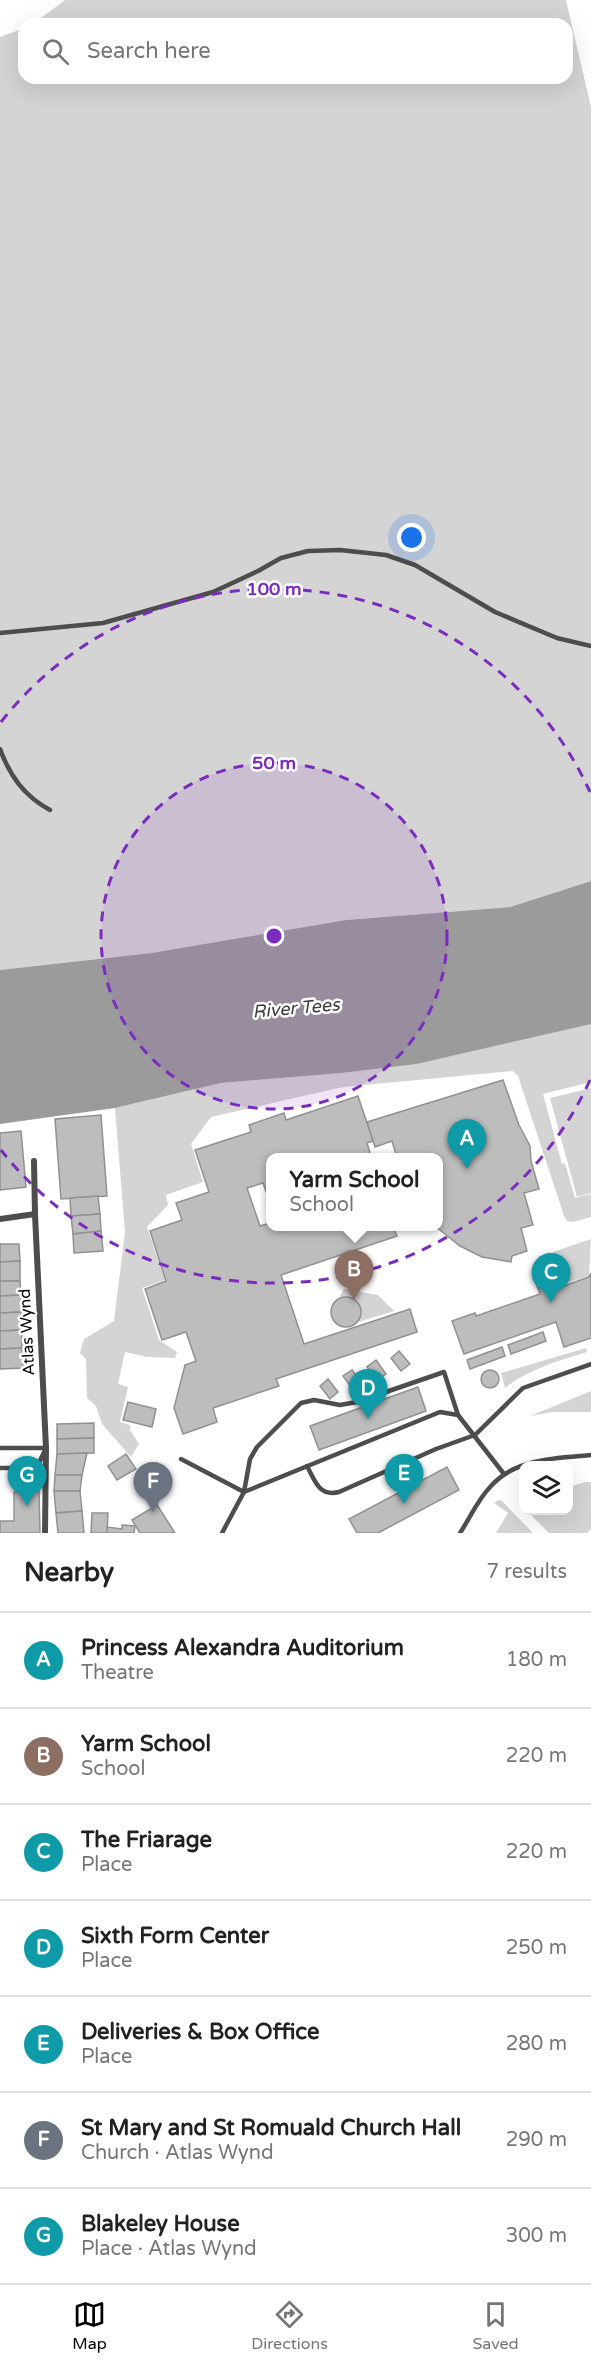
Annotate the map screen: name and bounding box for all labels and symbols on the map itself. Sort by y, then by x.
your location [397,523,426,552]
text: 100 m [246,578,302,600]
text: 50 m [252,752,296,774]
centre of rings [264,926,284,946]
water label: River Tees [252,993,342,1023]
pin: A [448,1120,486,1169]
pin: B [334,1250,374,1300]
pin: C [532,1254,570,1303]
street label: Atlas Wynd [15,1288,39,1376]
pin: D [348,1370,388,1419]
pin: E [384,1454,424,1504]
pin: G [8,1456,46,1506]
pin: F [134,1462,172,1512]

